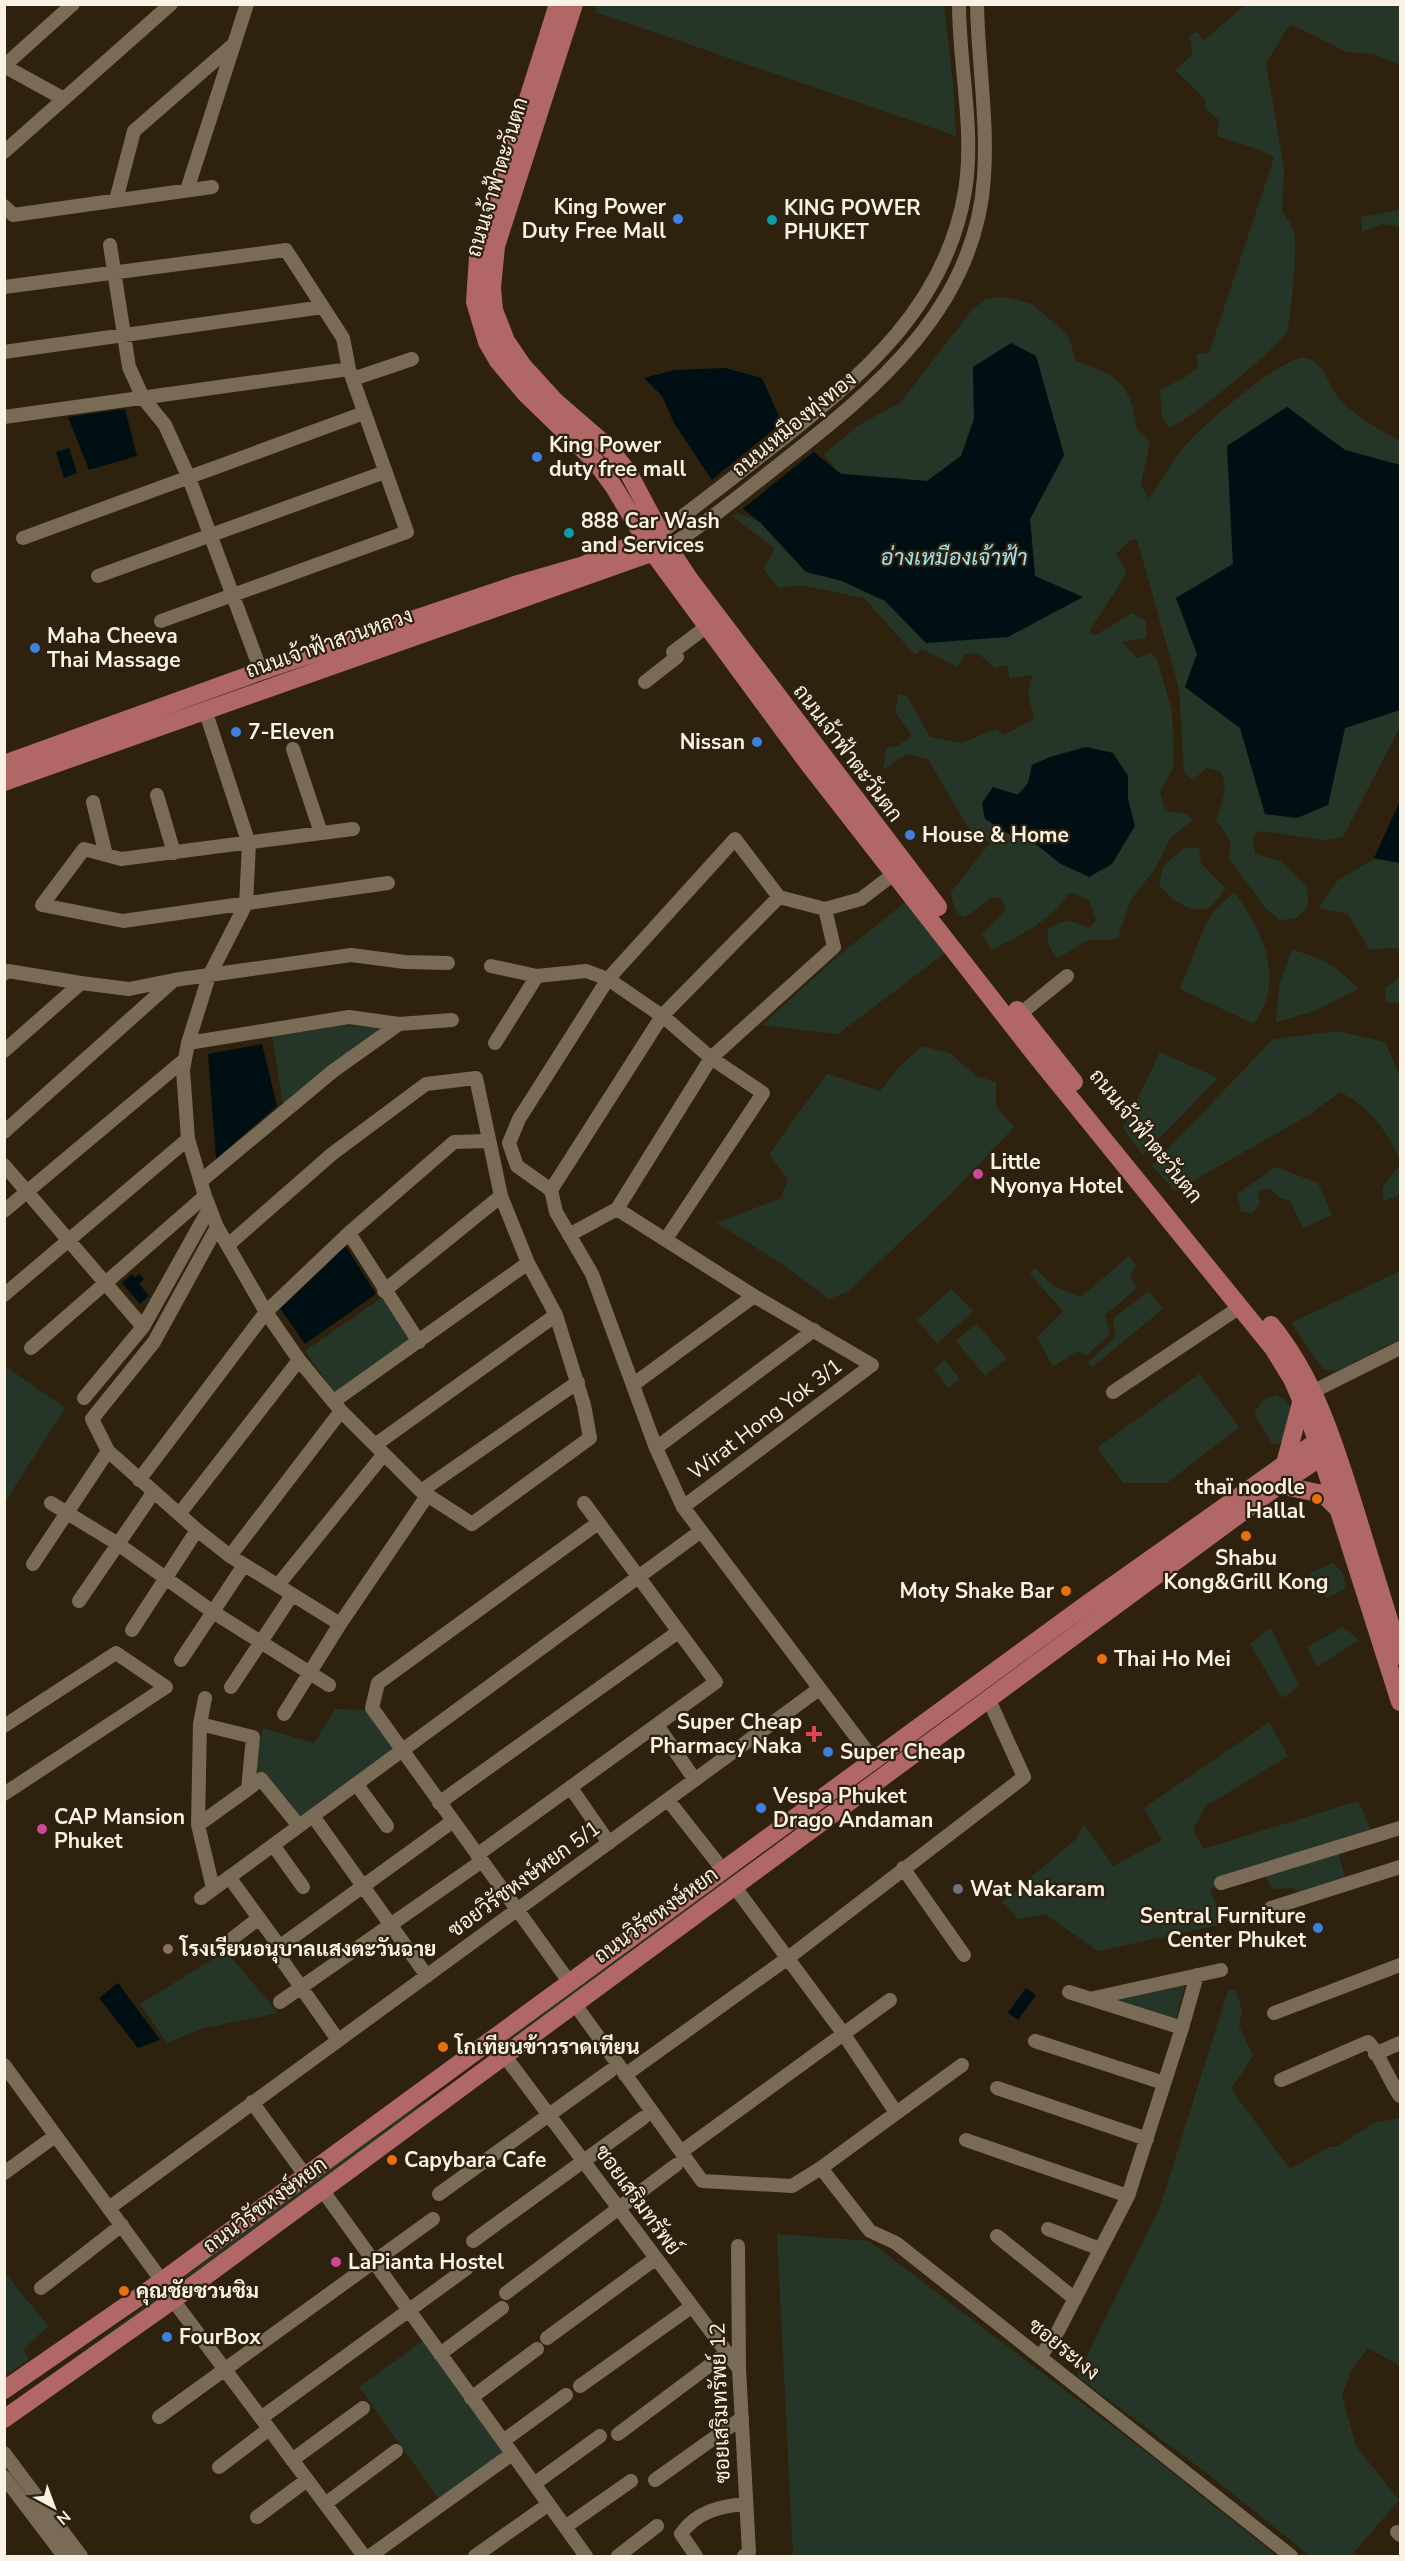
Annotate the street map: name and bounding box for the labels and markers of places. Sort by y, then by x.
place label: King Power Duty Free Mall [522,193,667,245]
place label: KING POWER PHUKET [784,194,921,246]
marker: King Power Duty Free Mall [671,212,685,226]
marker: KING POWER PHUKET [765,213,779,227]
place label: King Power duty free mall [549,431,686,483]
marker: King Power duty free mall [530,450,544,464]
place label: 888 Car Wash and Services [581,507,720,559]
marker: 888 Car Wash and Services [562,526,576,540]
place label: Maha Cheeva Thai Massage [47,622,181,674]
marker: Maha Cheeva Thai Massage [28,641,42,655]
place label: 7-Eleven [248,718,335,746]
marker: 7-Eleven [229,725,243,739]
place label: Nissan [680,728,745,756]
marker: Nissan [750,735,764,749]
place label: House & Home [922,821,1069,849]
marker: House & Home [903,828,917,842]
place label: Little Nyonya Hotel [990,1148,1123,1200]
marker: Little Nyonya Hotel [971,1167,985,1181]
place label: thaï noodle Hallal [1195,1473,1305,1525]
marker: thaï noodle Hallal [1310,1492,1324,1506]
marker: Shabu Kong&Grill Kong [1239,1529,1253,1543]
place label: Shabu Kong&Grill Kong [1164,1544,1328,1596]
place label: Moty Shake Bar [900,1577,1055,1605]
marker: Moty Shake Bar [1059,1584,1073,1598]
place label: Thai Ho Mei [1114,1645,1231,1673]
marker: Thai Ho Mei [1095,1652,1109,1666]
place label: Super Cheap Pharmacy Naka [650,1708,802,1760]
marker: Super Cheap Pharmacy Naka [807,1727,821,1741]
place label: Super Cheap [840,1738,965,1766]
marker: Super Cheap [821,1745,835,1759]
place label: Vespa Phuket Drago Andaman [772,1782,933,1834]
marker: Vespa Phuket Drago Andaman [754,1801,768,1815]
place label: CAP Mansion Phuket [54,1803,185,1855]
marker: CAP Mansion Phuket [35,1822,49,1836]
place label: Wat Nakaram [970,1875,1105,1903]
marker: Wat Nakaram [951,1882,965,1896]
place label: Sentral Furniture Center Phuket [1140,1902,1307,1954]
marker: Sentral Furniture Center Phuket [1311,1921,1325,1935]
place label: โรงเรียนอนุบาลแสงตะวันฉาย [178,1935,436,1964]
marker: โรงเรียนอนุบาลแสงตะวันฉาย [161,1942,175,1956]
place label: โกเทียนข้าวราดเทียน [453,2033,640,2061]
marker: โกเทียนข้าวราดเทียน [436,2040,450,2054]
place label: Capybara Cafe [404,2146,546,2174]
marker: Capybara Cafe [385,2153,399,2167]
place label: LaPianta Hostel [348,2248,504,2276]
marker: LaPianta Hostel [329,2255,343,2269]
place label: คุณชัยชวนชิม [136,2277,259,2306]
marker: คุณชัยชวนชิม [117,2284,131,2298]
place label: FourBox [179,2323,261,2351]
marker: FourBox [160,2330,174,2344]

